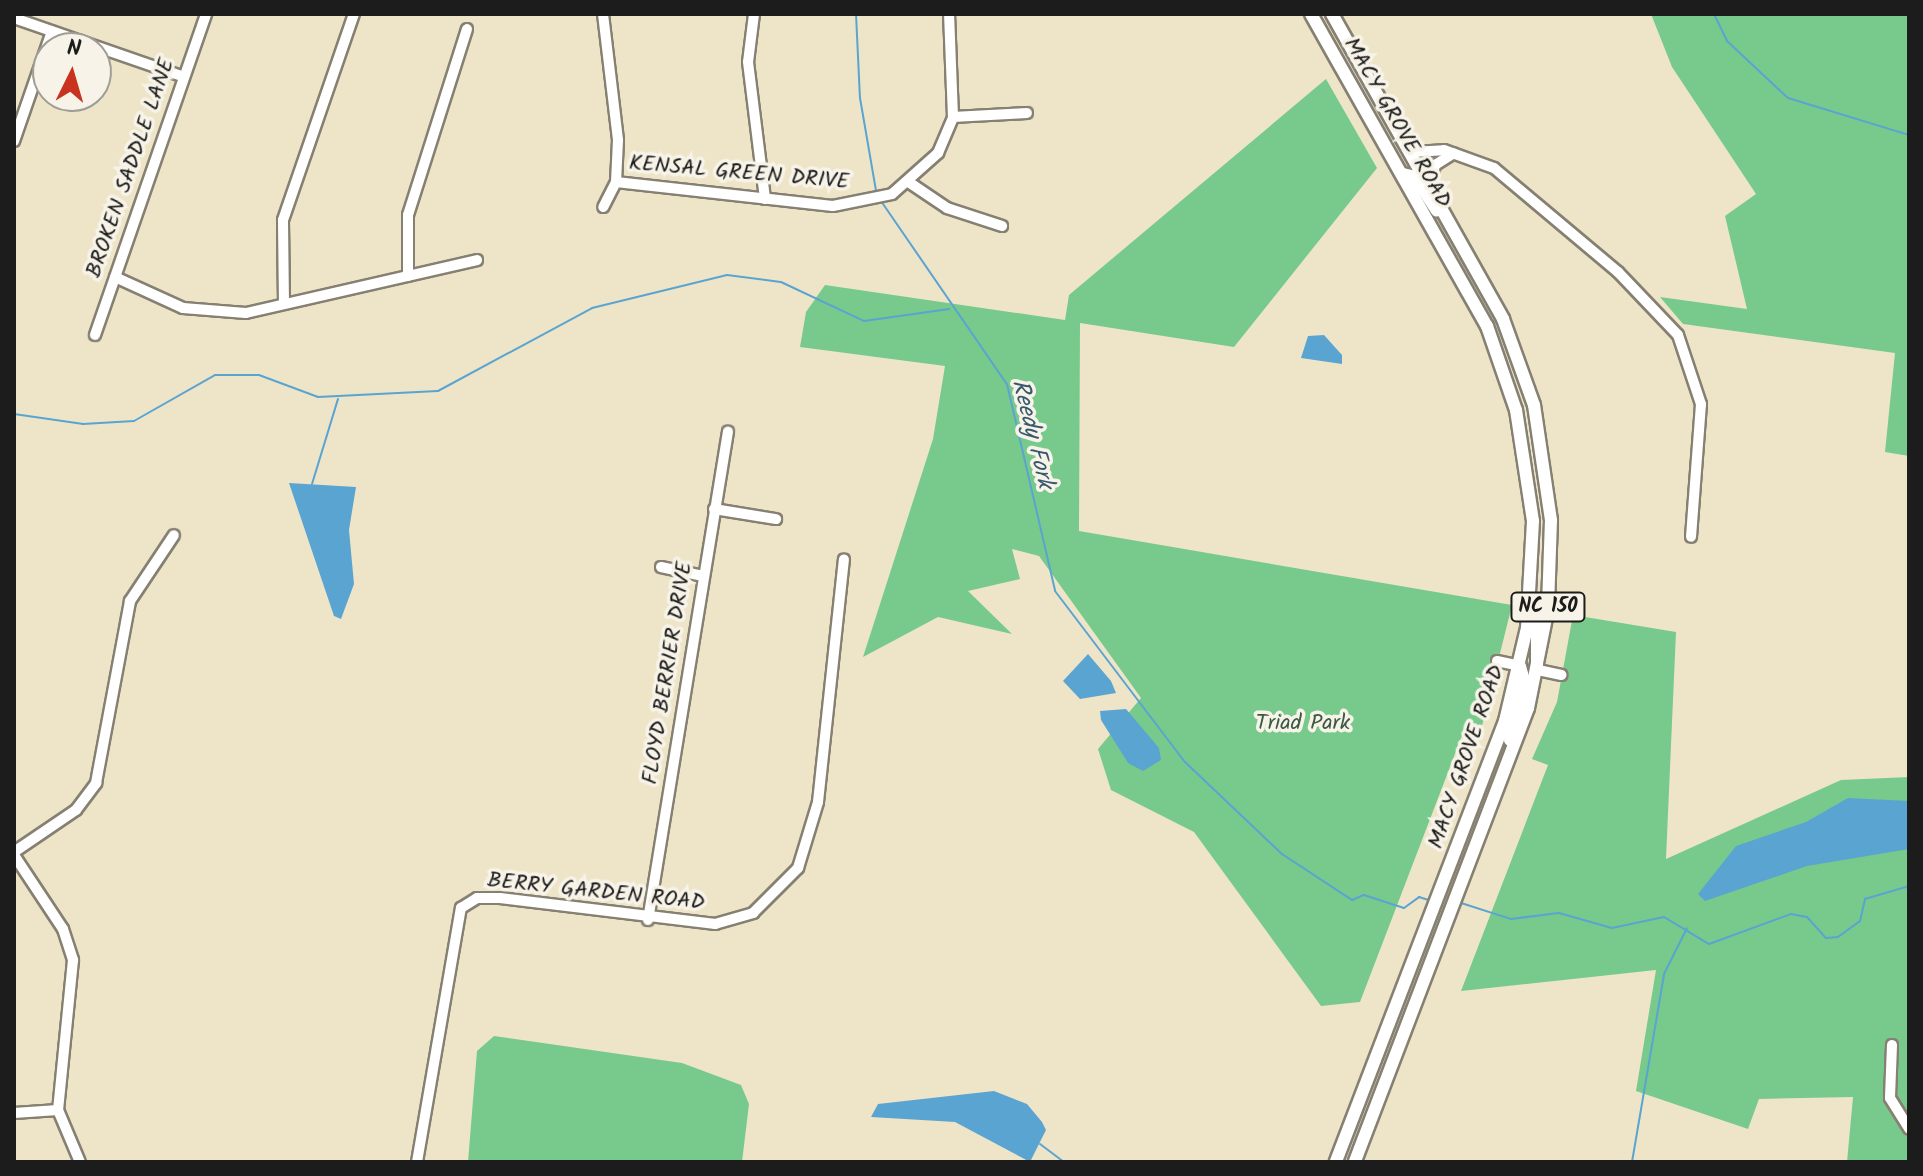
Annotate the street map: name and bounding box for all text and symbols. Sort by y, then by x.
north arrow [32,32,112,112]
text: N [66,32,82,68]
street label: MACY GROVE ROAD [1337,33,1457,213]
street label: BROKEN SADDLE LANE [81,55,181,281]
street label: KENSAL GREEN DRIVE [628,150,850,196]
water label: Reedy Fork [1005,377,1059,491]
street label: FLOYD BERRIER DRIVE [637,560,699,786]
road number: NC 150 [1510,591,1586,623]
street label: MACY GROVE ROAD [1423,662,1511,852]
park label: Triad Park [1256,711,1350,737]
street label: BERRY GARDEN ROAD [486,867,706,917]

